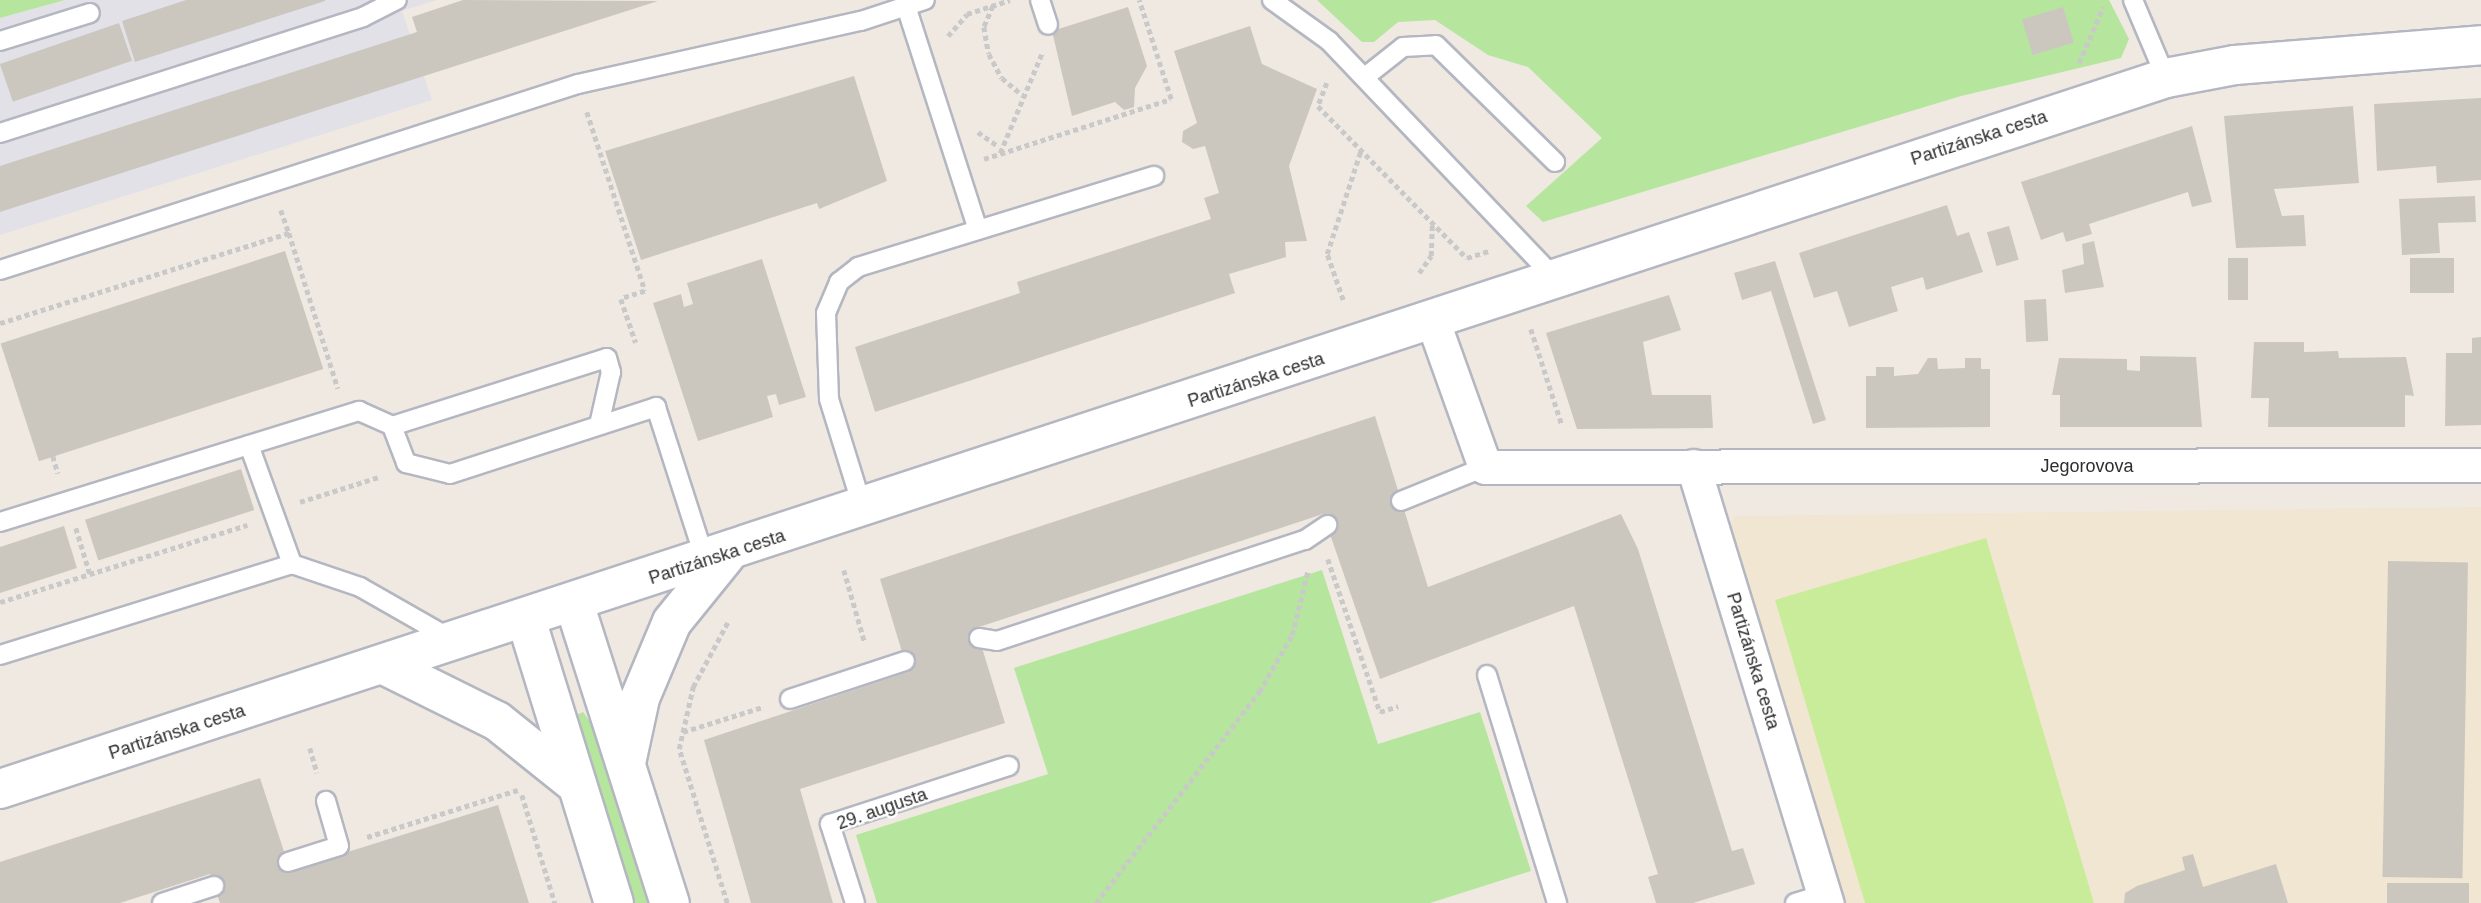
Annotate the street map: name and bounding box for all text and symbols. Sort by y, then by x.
street label: Partizánska cesta [1908,106,2050,170]
street label: Partizánska cesta [1185,348,1327,412]
street label: Jegorovova [2040,455,2134,477]
street label: Partizánska cesta [646,525,788,589]
street label: Partizánska cesta [1722,590,1784,732]
street label: Partizánska cesta [106,700,248,764]
street label: 29. augusta [834,783,930,835]

